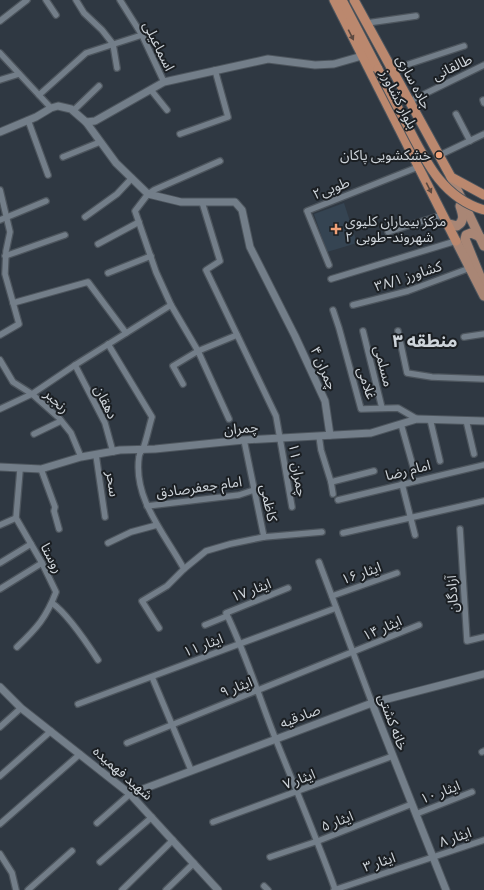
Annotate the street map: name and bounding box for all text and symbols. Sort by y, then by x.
street label: اسماعیلی [139,18,179,74]
one-way arrow [348,29,354,41]
street label: طالقانی [429,50,475,84]
street label: جاده ساری [392,52,436,112]
street label: بلوار کشاورز [376,65,422,132]
place label: خشکشویی پاکان [340,146,431,165]
marker: خشکشویی پاکان [434,150,444,160]
street label: طوبی۲ [310,173,352,203]
one-way arrow [425,183,432,194]
place label: مرکز بیماران کلیوی شهروند-طوبی ۲ [345,212,446,246]
marker: مرکز بیماران کلیوی شهروند-طوبی ۲ [330,223,342,235]
street label: کشاورز ۳۸/۱ [372,257,444,295]
district label: منطقه ۳ [393,330,457,352]
street label: چمران ۴ [306,343,342,393]
street label: مسلمی [370,344,398,388]
street label: غلامی [353,364,381,402]
street label: دهقان [90,382,122,422]
street label: رنجبر [40,384,73,417]
street label: چمران [223,418,259,440]
street label: چمران ۱۱ [284,442,311,498]
street label: امام رضا [383,456,433,486]
street label: سحر [102,469,124,498]
street label: امام جعفرصادق [155,472,243,504]
street label: کاظمی [256,483,282,524]
street label: روستا [37,540,67,576]
street label: ایثار ۱۶ [339,558,383,588]
street label: ایثار ۱۷ [229,574,273,606]
street label: آزادگان [442,574,462,613]
street label: ایثار ۱۴ [360,612,404,644]
street label: ایثار ۱۱ [181,629,225,661]
street label: ایثار ۹ [217,673,255,701]
street label: خانه کشتی [374,691,412,753]
street label: صادقیه [277,700,323,732]
street label: شهید فهمیده [89,742,157,804]
street label: ایثار ۷ [280,765,318,793]
street label: ایثار ۱۰ [418,776,462,808]
street label: ایثار ۵ [318,807,356,835]
street label: ایثار ۸ [436,823,474,851]
street label: ایثار ۳ [360,848,398,876]

